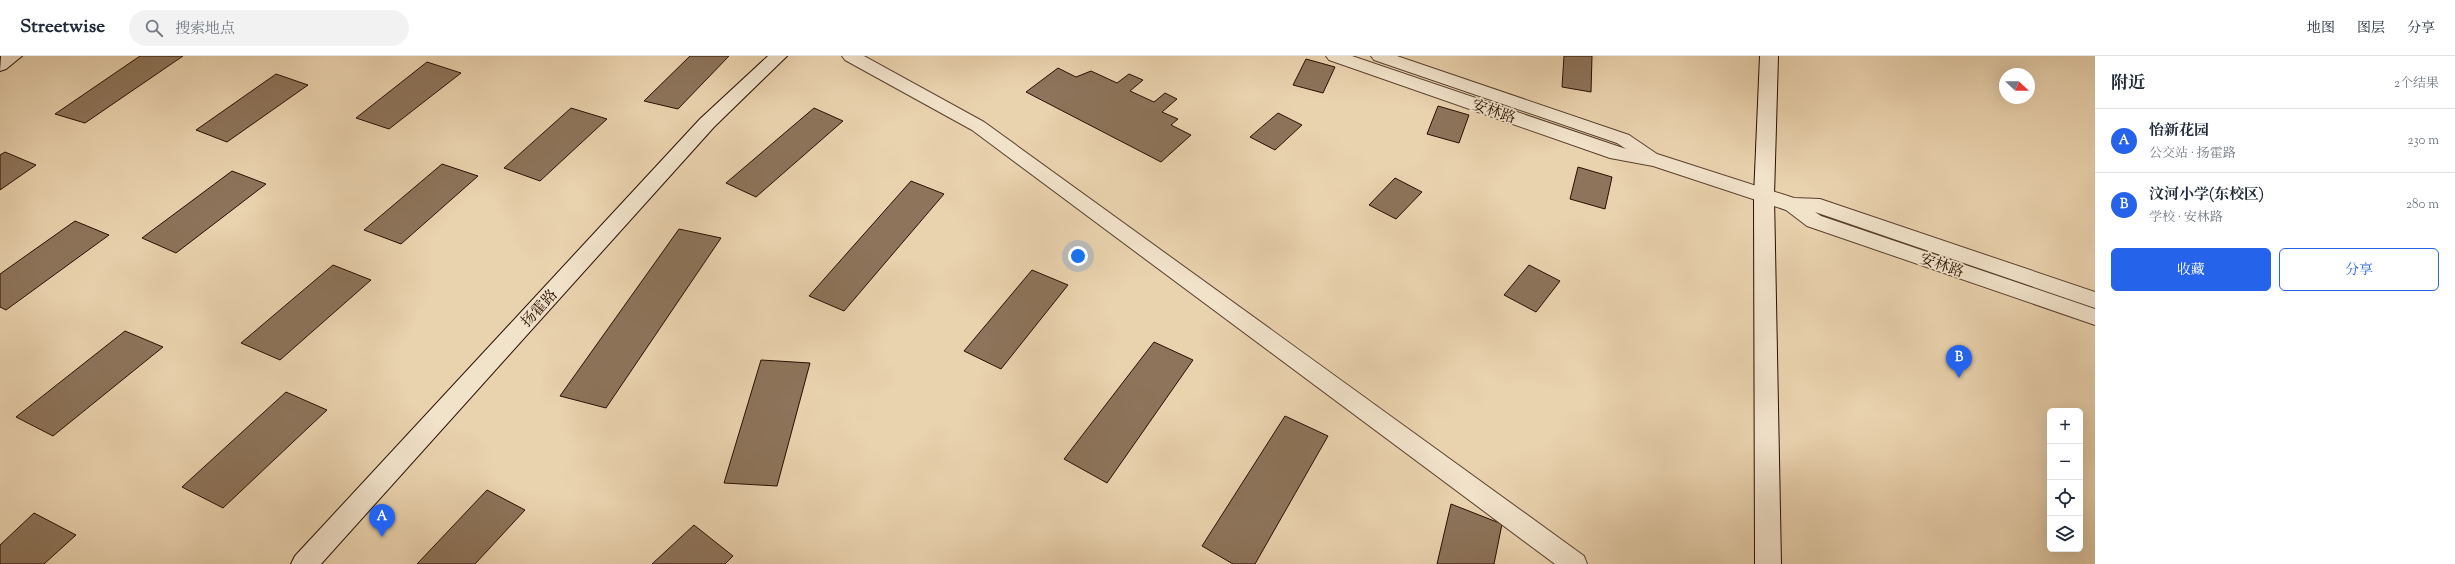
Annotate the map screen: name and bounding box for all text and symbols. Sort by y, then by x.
search box [129,10,409,46]
text: Streetwise [20,14,105,41]
icon: search [143,17,165,39]
text: 搜索地点 [175,19,235,40]
text: 地图 [2307,19,2335,39]
text: 图层 [2357,19,2385,39]
text: 分享 [2407,19,2435,39]
north arrow [1999,68,2035,104]
text: 附近 [2111,72,2145,96]
text: 2个结果 [2394,75,2439,93]
street label: 安林路 [1469,95,1518,130]
text: 怡新花园 [2149,121,2209,142]
text: A [2119,132,2129,150]
text: 230 m [2407,132,2439,150]
text: 公交站 · 扬霍路 [2149,145,2236,163]
text: 汶河小学(东校区) [2149,185,2264,206]
text: B [2120,196,2128,214]
text: 280 m [2406,196,2439,214]
text: 学校 · 安林路 [2149,209,2223,227]
your location [1068,246,1088,266]
button: 收藏 [2111,248,2271,291]
button: 分享 [2279,248,2439,291]
street label: 安林路 [1917,249,1966,284]
street label: 扬霍路 [517,285,563,333]
pin: B [1946,345,1972,378]
map controls [2047,408,2083,552]
button: + [2047,408,2083,444]
button: − [2047,444,2083,480]
button: locate [2047,480,2083,516]
pin: A [369,504,395,537]
button: layers [2047,516,2083,552]

